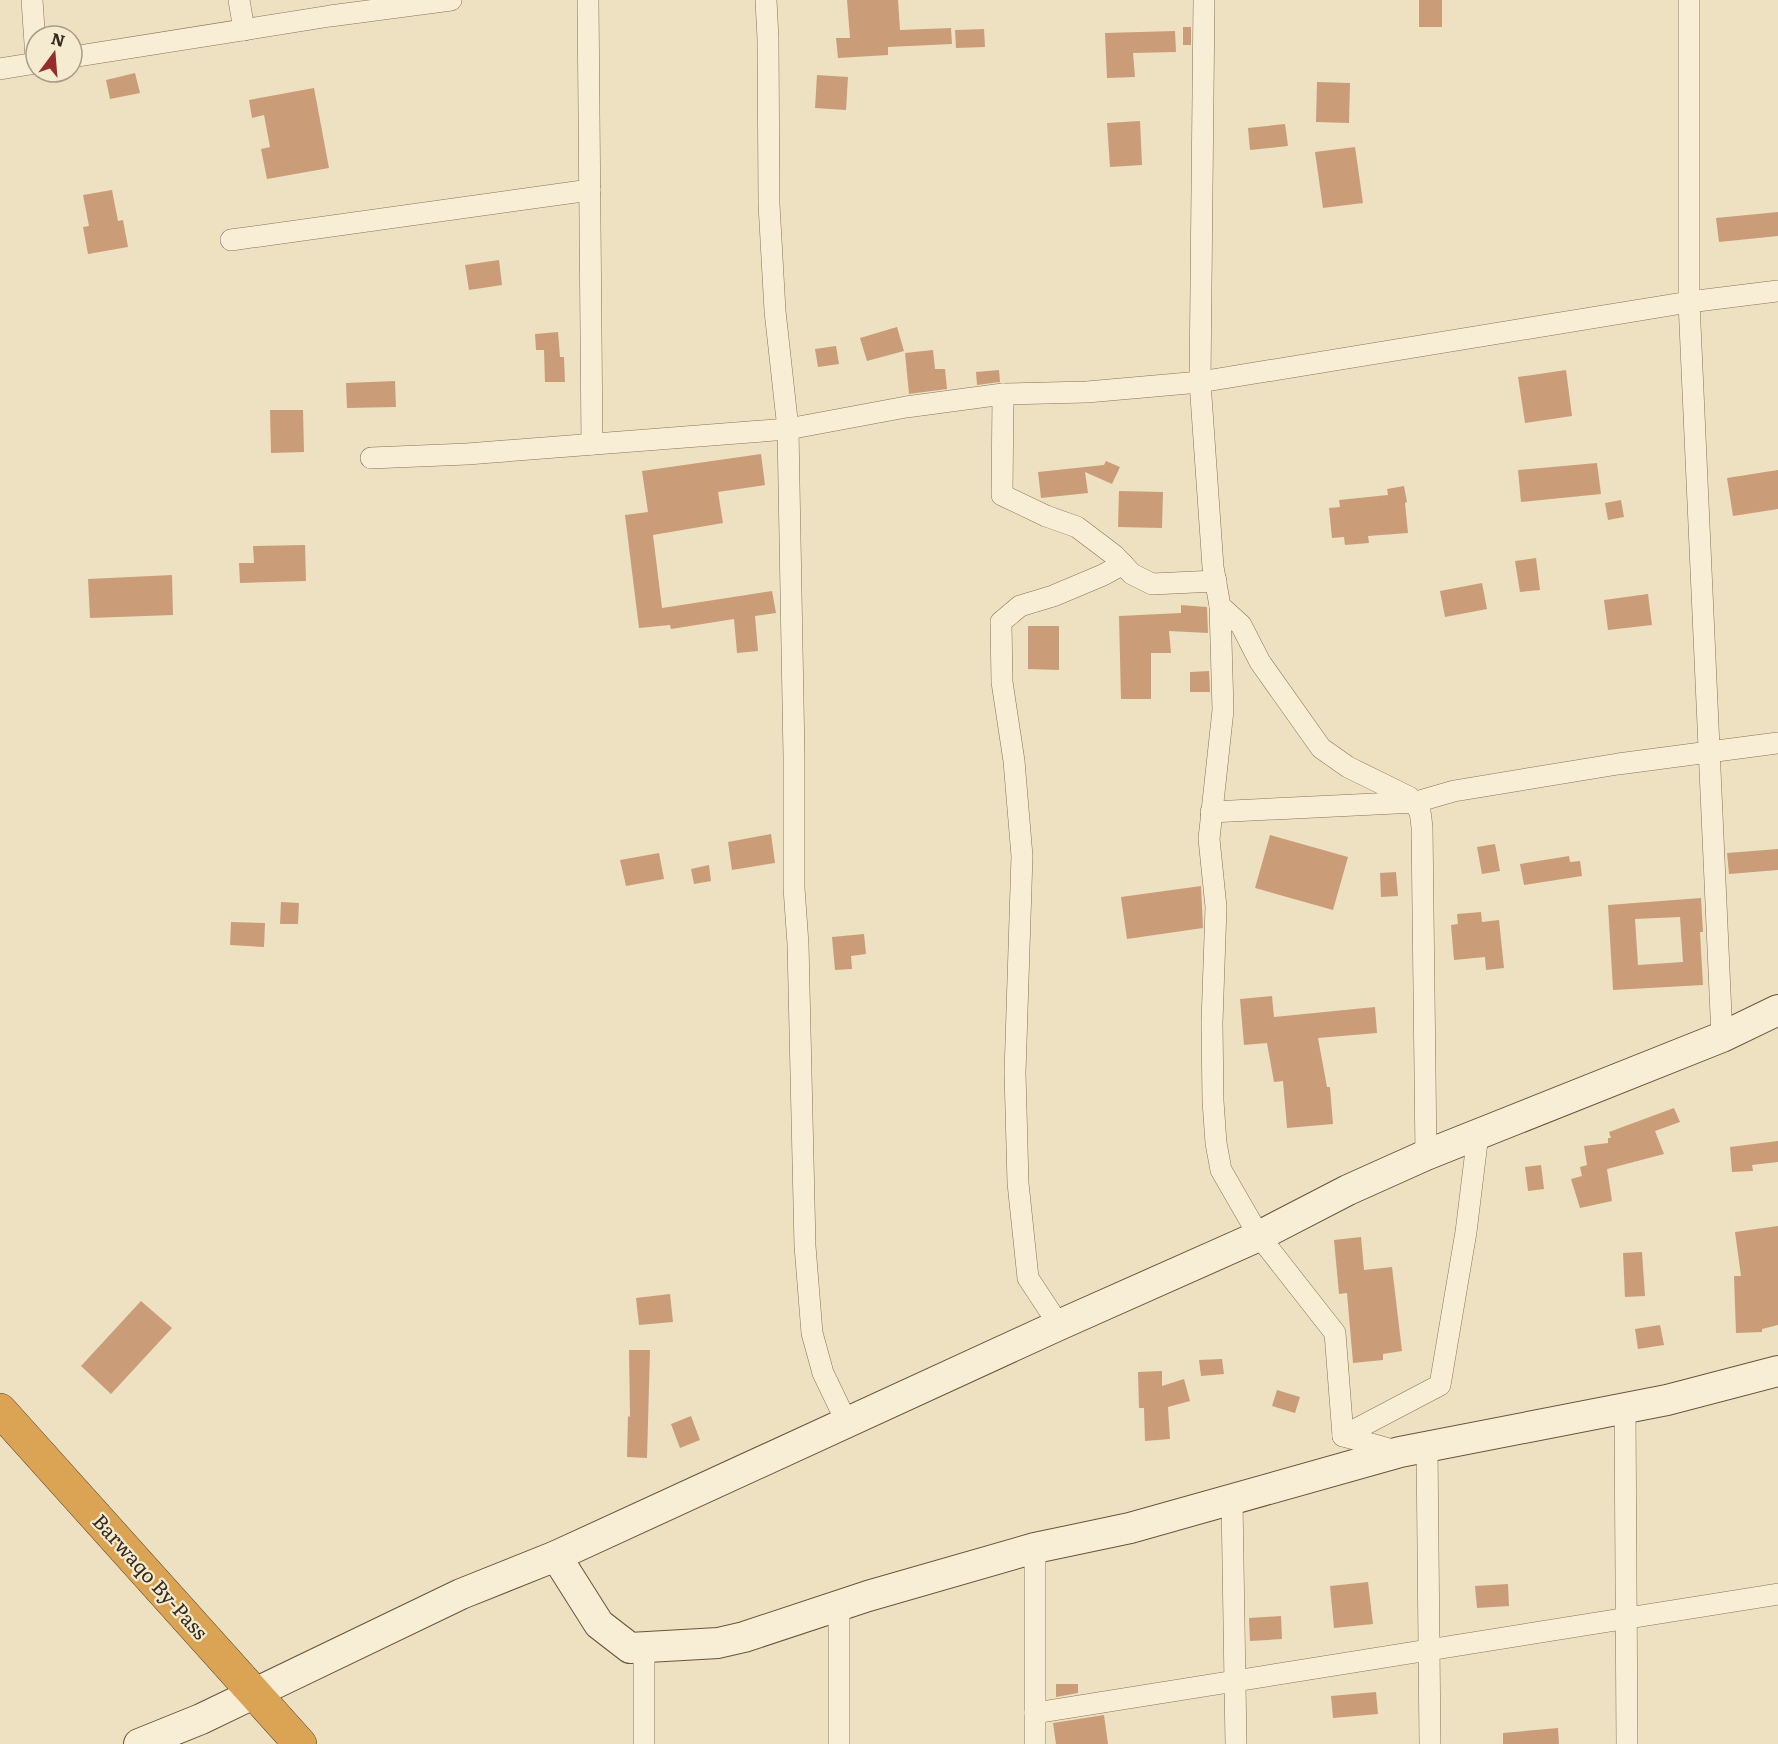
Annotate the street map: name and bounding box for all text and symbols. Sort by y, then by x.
north arrow [24,24,84,84]
text: N [49,25,68,52]
street label: Barwaqo By-Pass [87,1506,216,1645]

